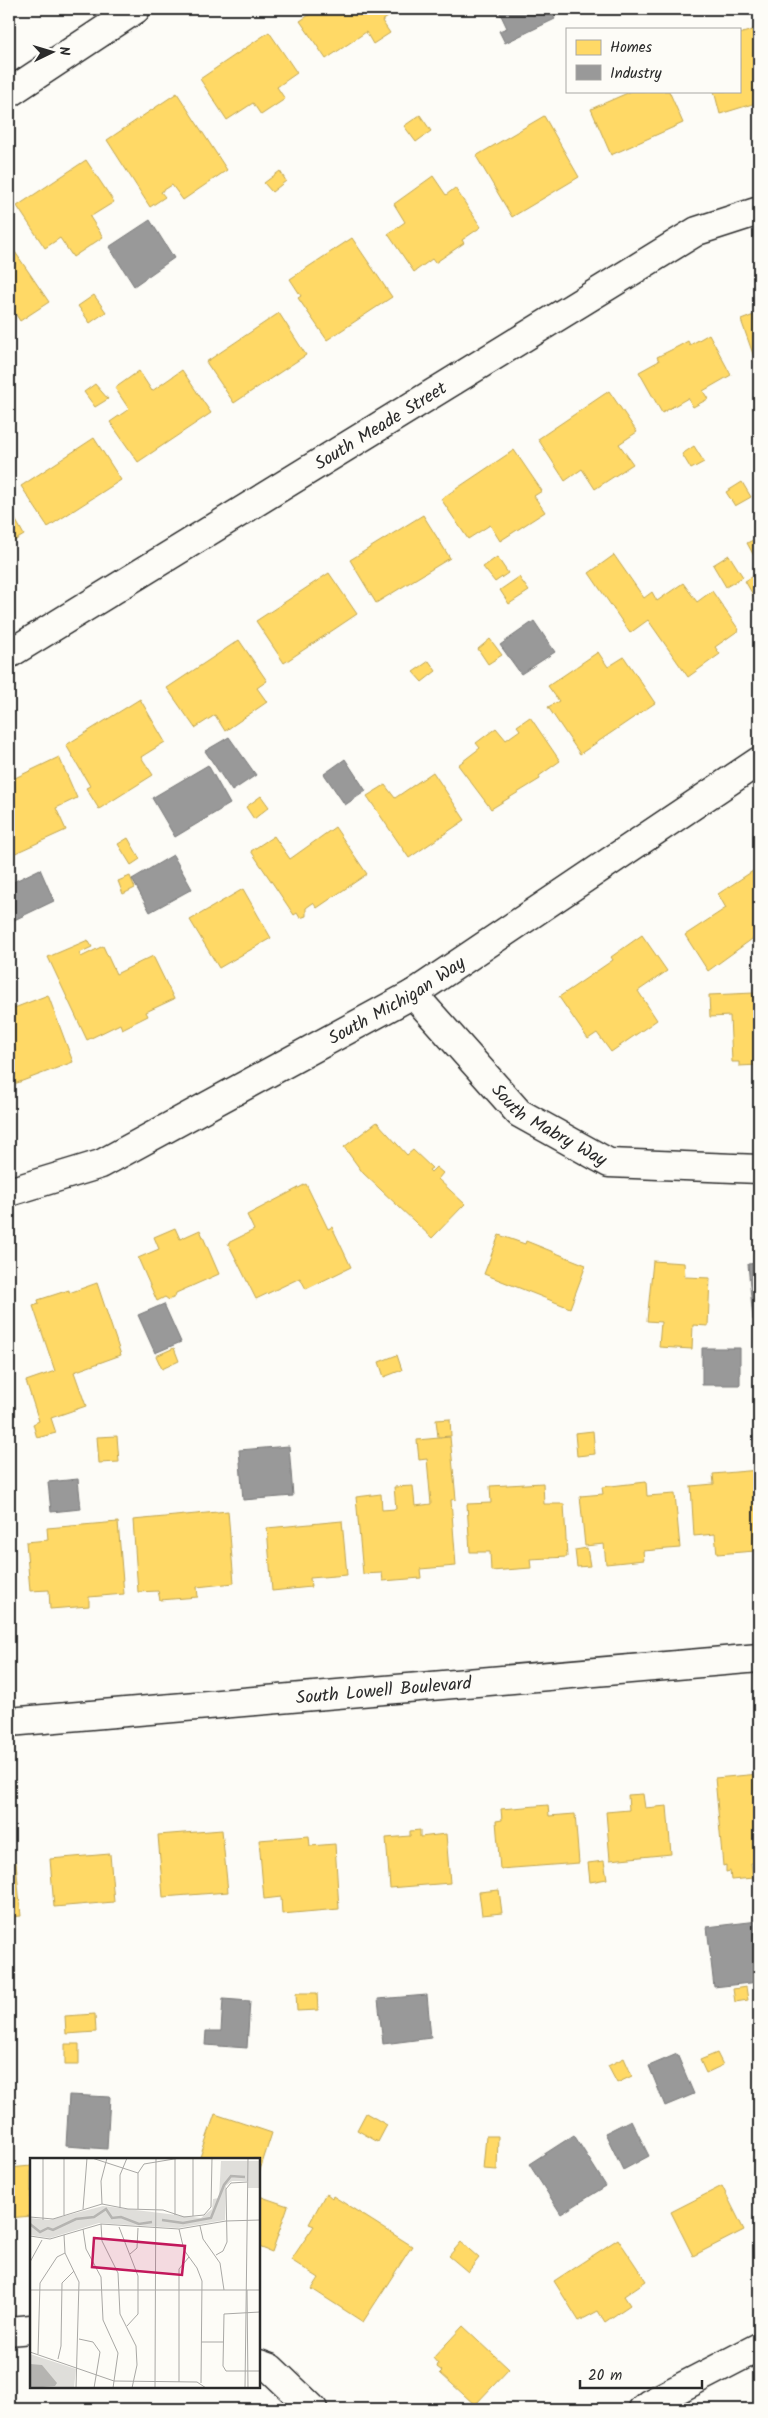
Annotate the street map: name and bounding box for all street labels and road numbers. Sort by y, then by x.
street label: South Meade Street [309,374,454,479]
street label: South Michigan Way [323,949,472,1054]
street label: South Mabry Way [483,1078,612,1175]
street label: South Lowell Boulevard [295,1669,474,1713]

